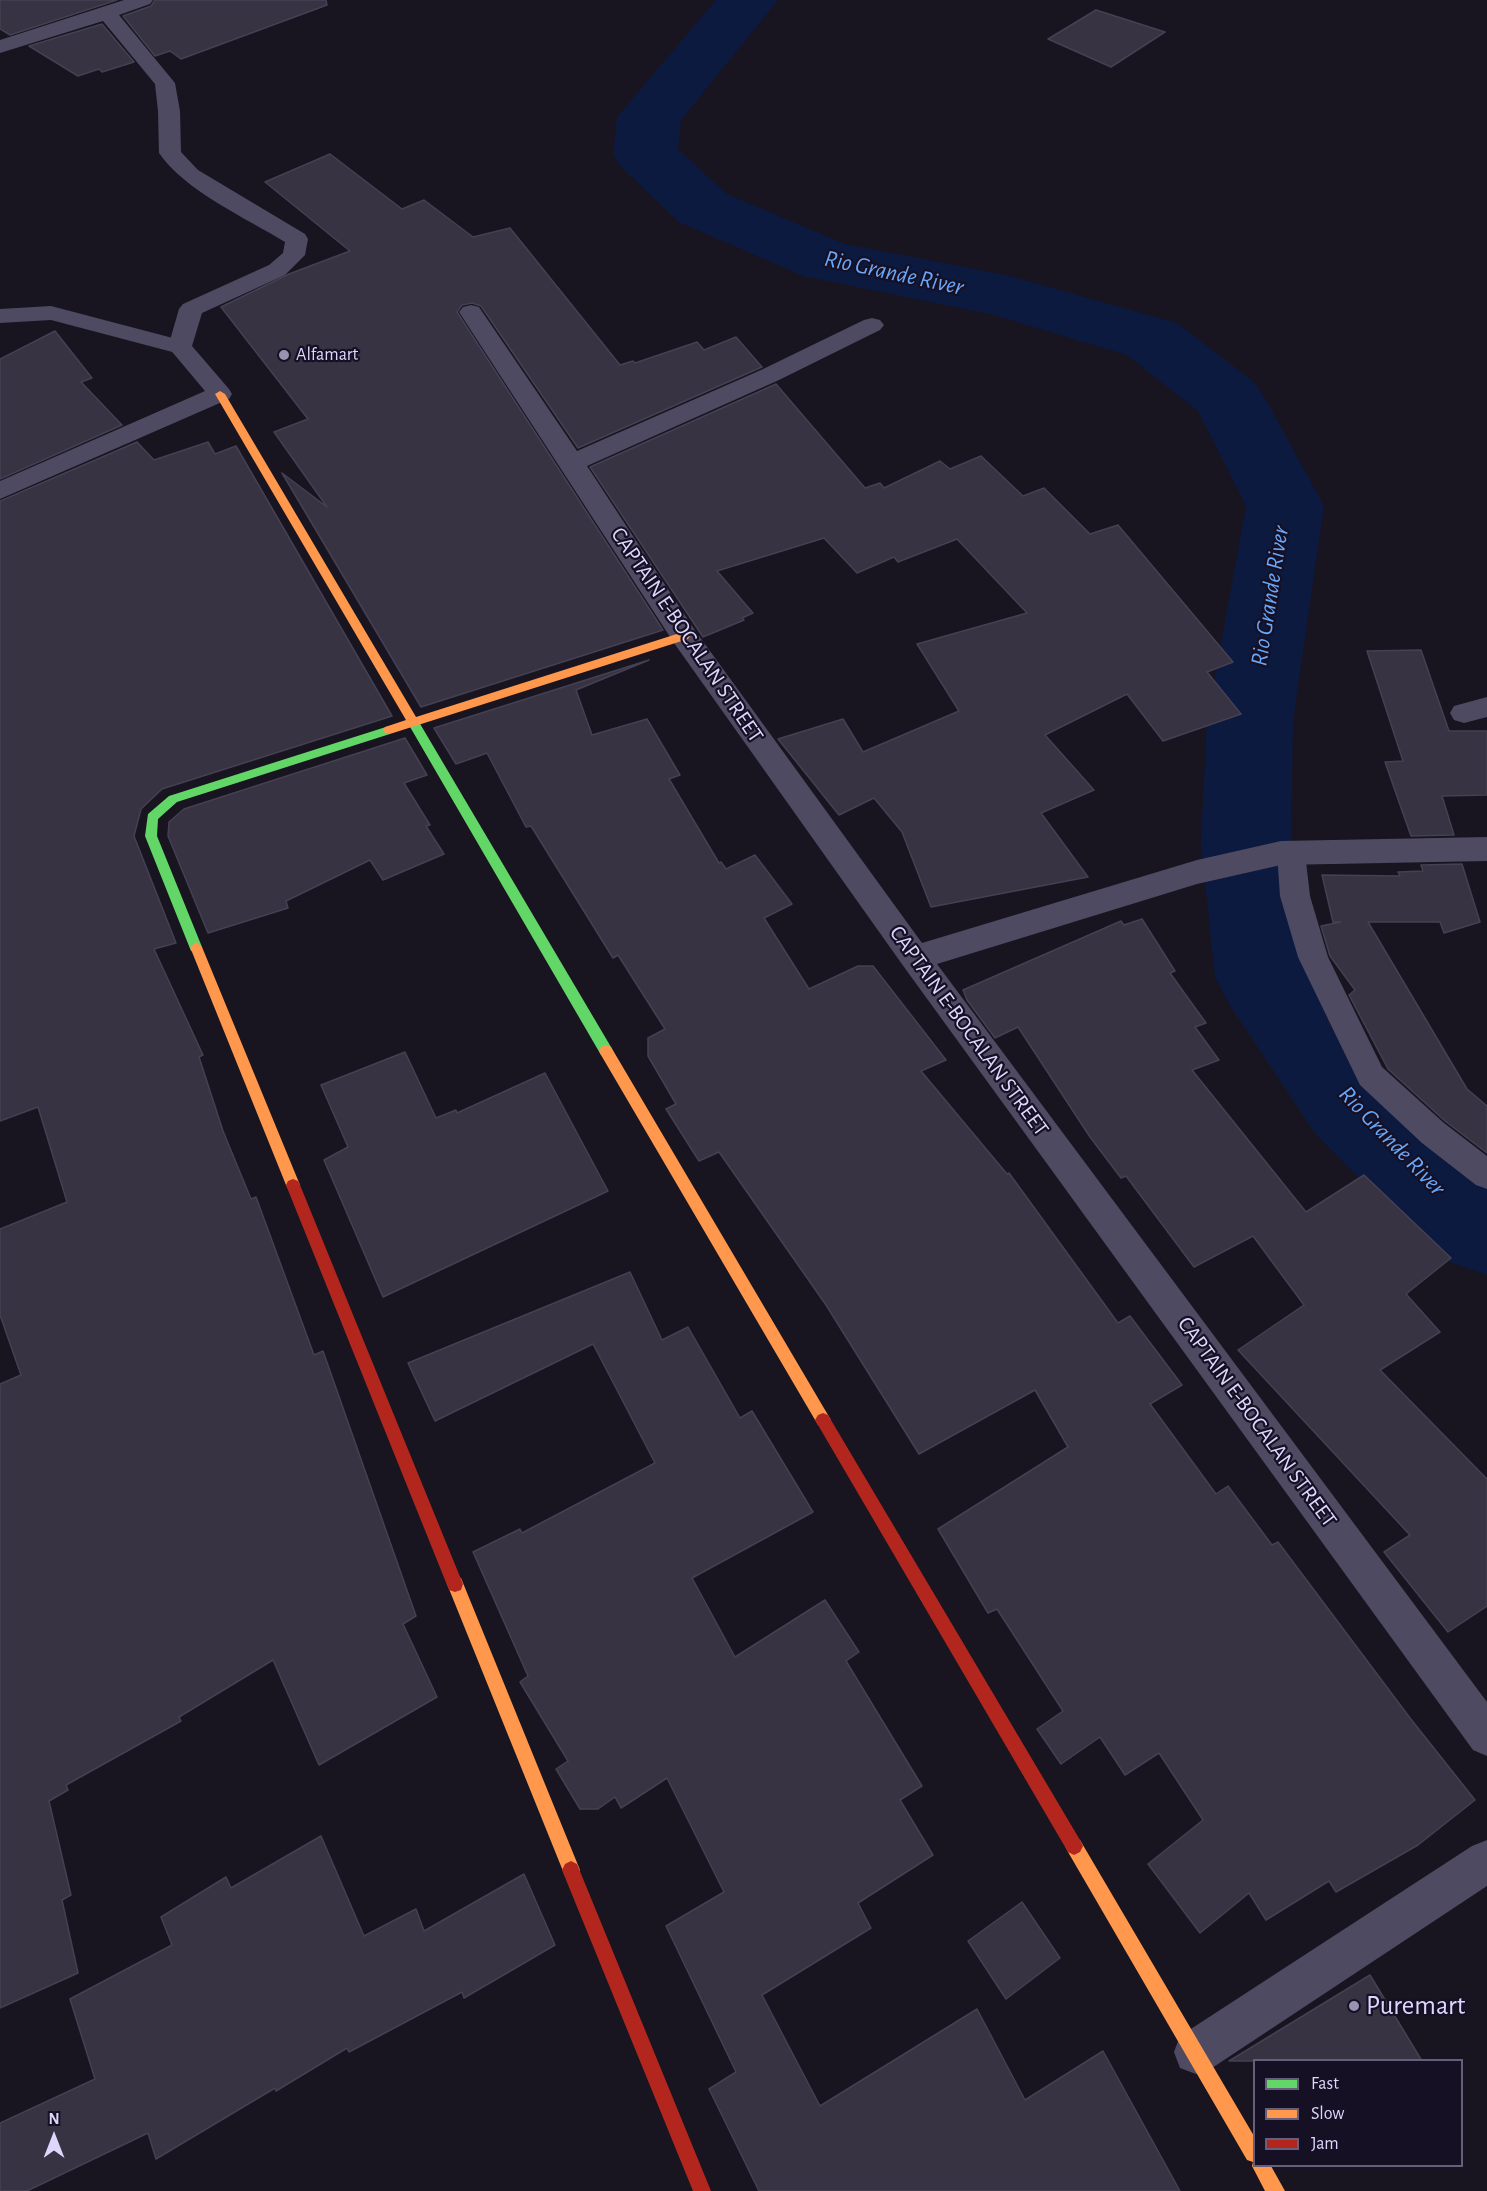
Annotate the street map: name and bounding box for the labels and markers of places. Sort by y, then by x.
place label: Alfamart [296,344,358,366]
marker: Alfamart [277,348,291,362]
place label: Puremart [1366,1990,1465,2022]
marker: Puremart [1347,1999,1361,2013]

